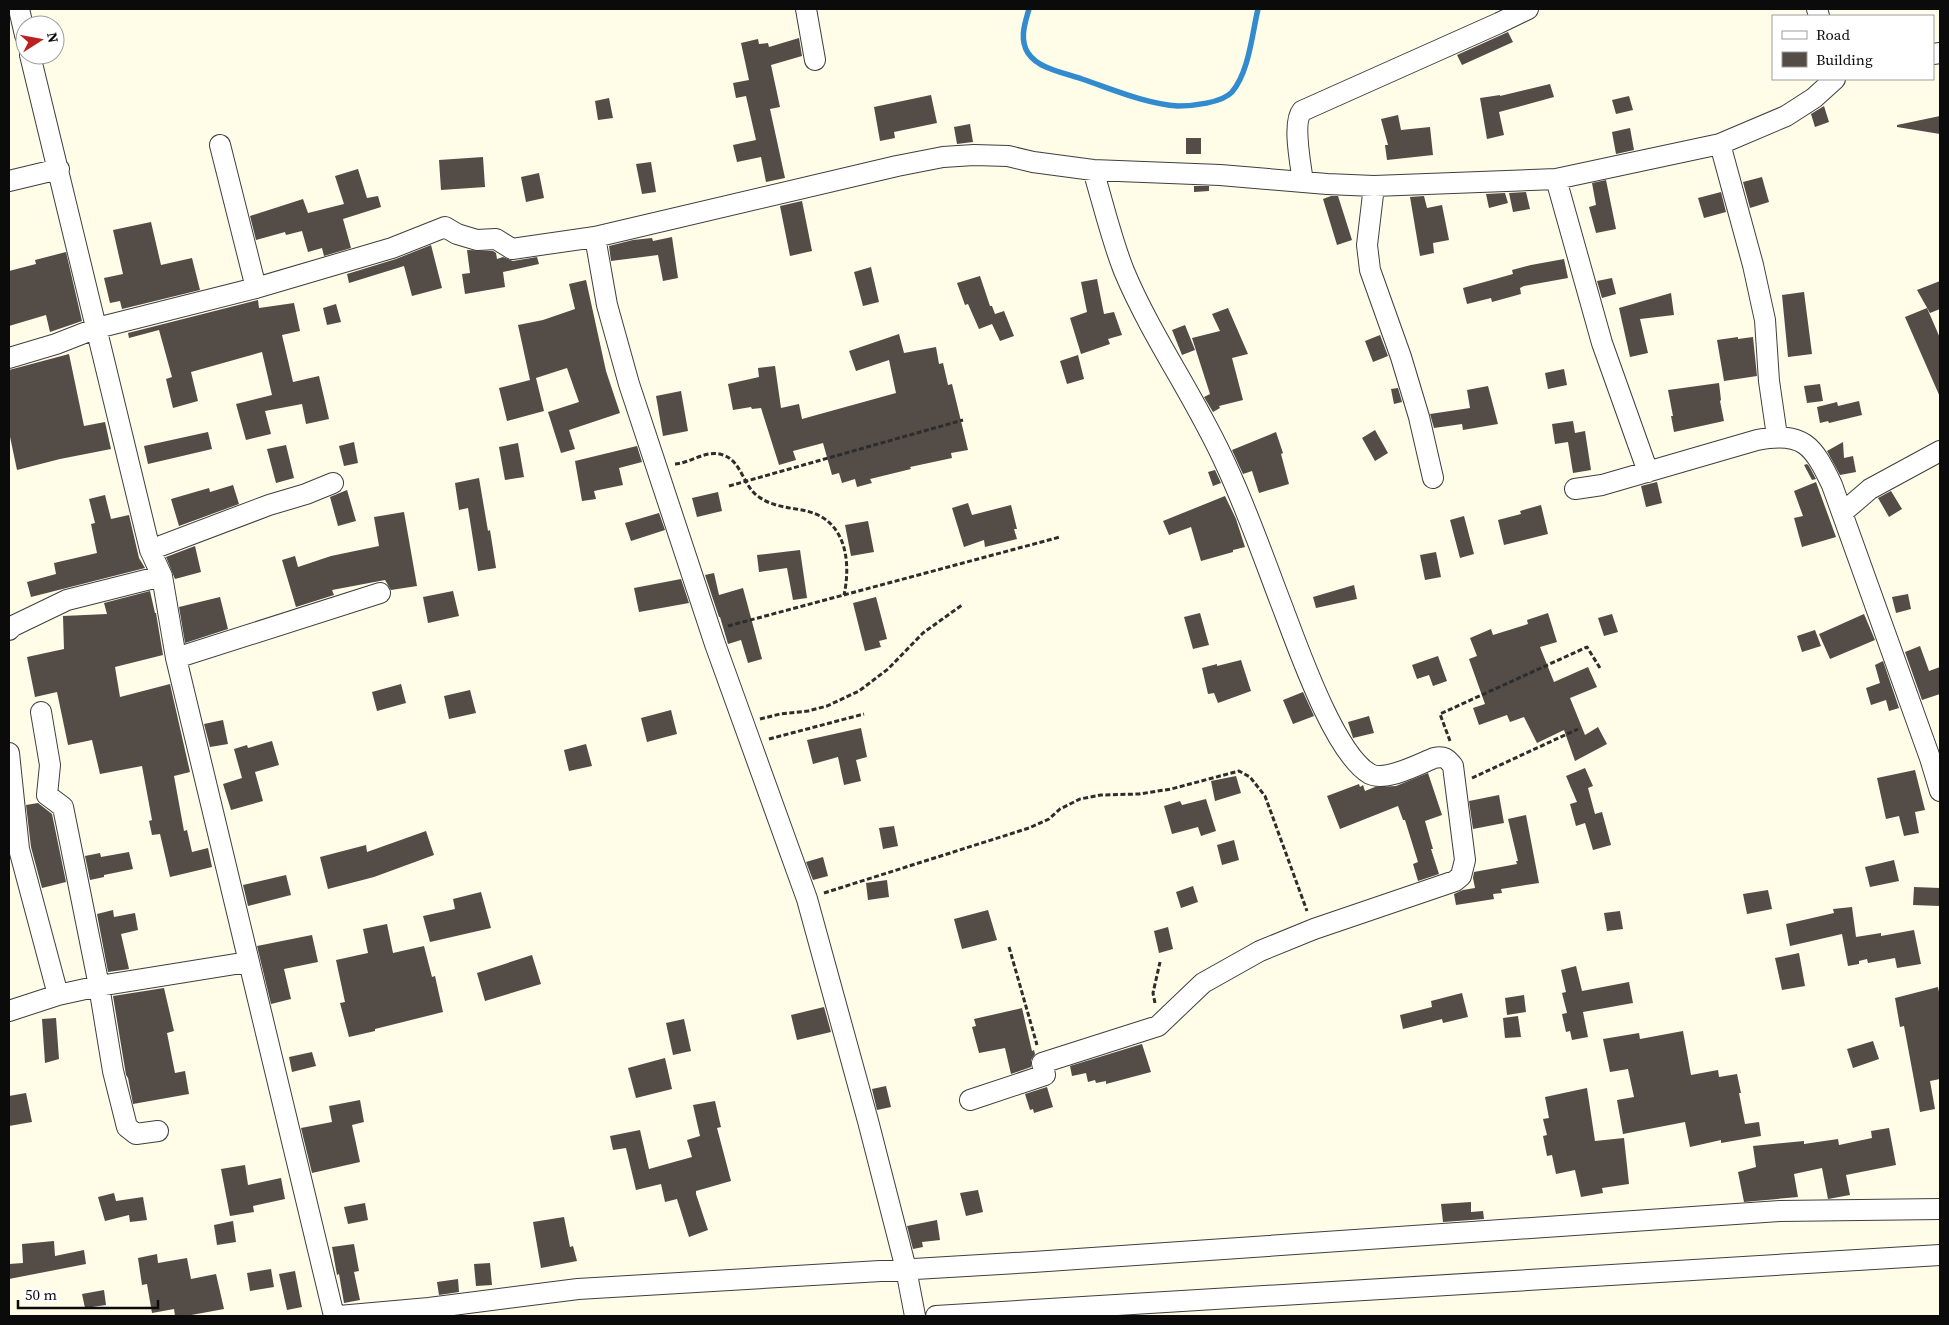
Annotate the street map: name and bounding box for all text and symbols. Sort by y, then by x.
north arrow [15,15,65,65]
legend [1772,15,1934,80]
text: Road [1816,24,1850,45]
text: N [42,31,64,44]
text: Building [1816,49,1873,70]
scale bar [18,1278,158,1310]
text: 50 m [25,1284,57,1305]

